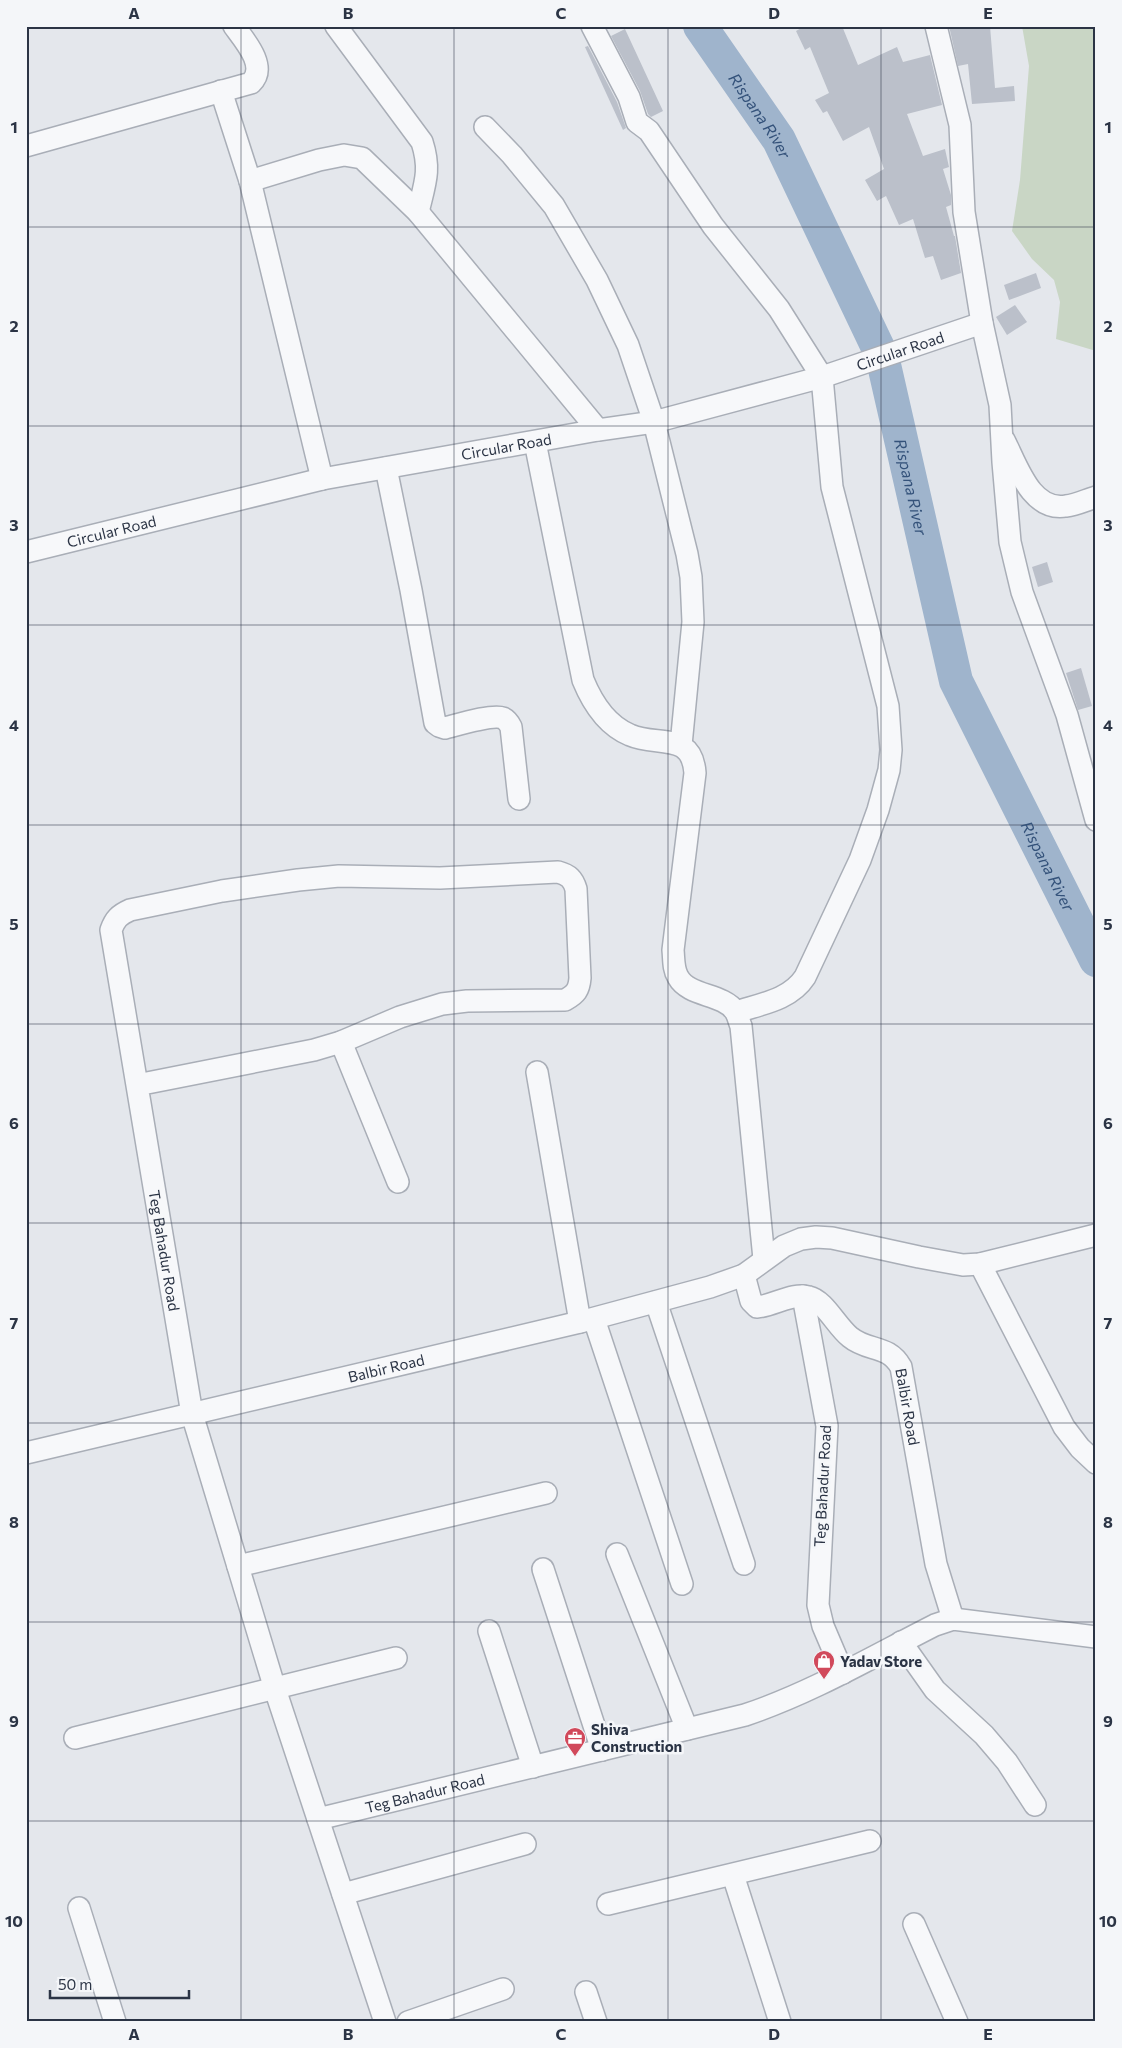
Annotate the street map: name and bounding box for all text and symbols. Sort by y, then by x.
text: A [128,3,140,22]
text: B [343,3,354,22]
text: C [556,3,567,22]
text: D [768,3,780,22]
text: E [983,3,993,22]
water label: Rispana River [726,69,796,161]
text: 1 [10,117,18,136]
text: 1 [1104,117,1112,136]
text: 2 [9,316,19,335]
text: 2 [1103,316,1113,335]
street label: Circular Road [854,328,946,374]
street label: Circular Road [460,429,553,463]
water label: Rispana River [892,437,932,537]
street label: Circular Road [65,511,158,551]
text: 3 [9,515,19,534]
text: 3 [1103,515,1113,534]
text: 4 [9,715,19,734]
text: 4 [1103,715,1113,734]
water label: Rispana River [1018,817,1080,914]
text: 5 [9,914,19,933]
text: 5 [1103,914,1113,933]
text: 6 [9,1113,19,1132]
text: 6 [1103,1113,1113,1132]
street label: Teg Bahadur Road [146,1189,184,1312]
text: 7 [10,1313,19,1332]
text: 7 [1104,1313,1113,1332]
street label: Balbir Road [346,1350,426,1386]
street label: Balbir Road [892,1367,924,1447]
street label: Teg Bahadur Road [810,1424,834,1548]
text: 8 [9,1512,19,1531]
text: 8 [1103,1512,1113,1531]
shop icon: Yadav Store [812,1649,836,1680]
place label: Yadav Store [840,1652,922,1670]
text: 9 [9,1711,19,1730]
text: 9 [1103,1711,1113,1730]
place label: Shiva Construction [591,1720,682,1755]
office icon: Shiva Construction [563,1726,587,1757]
street label: Teg Bahadur Road [363,1770,486,1816]
text: 10 [5,1911,23,1930]
text: 10 [1099,1911,1117,1930]
scale bar [50,1968,189,2000]
text: 50 m [58,1975,92,1993]
text: A [128,2024,140,2043]
text: B [343,2024,354,2043]
text: C [556,2024,567,2043]
text: D [768,2024,780,2043]
text: E [983,2024,993,2043]

